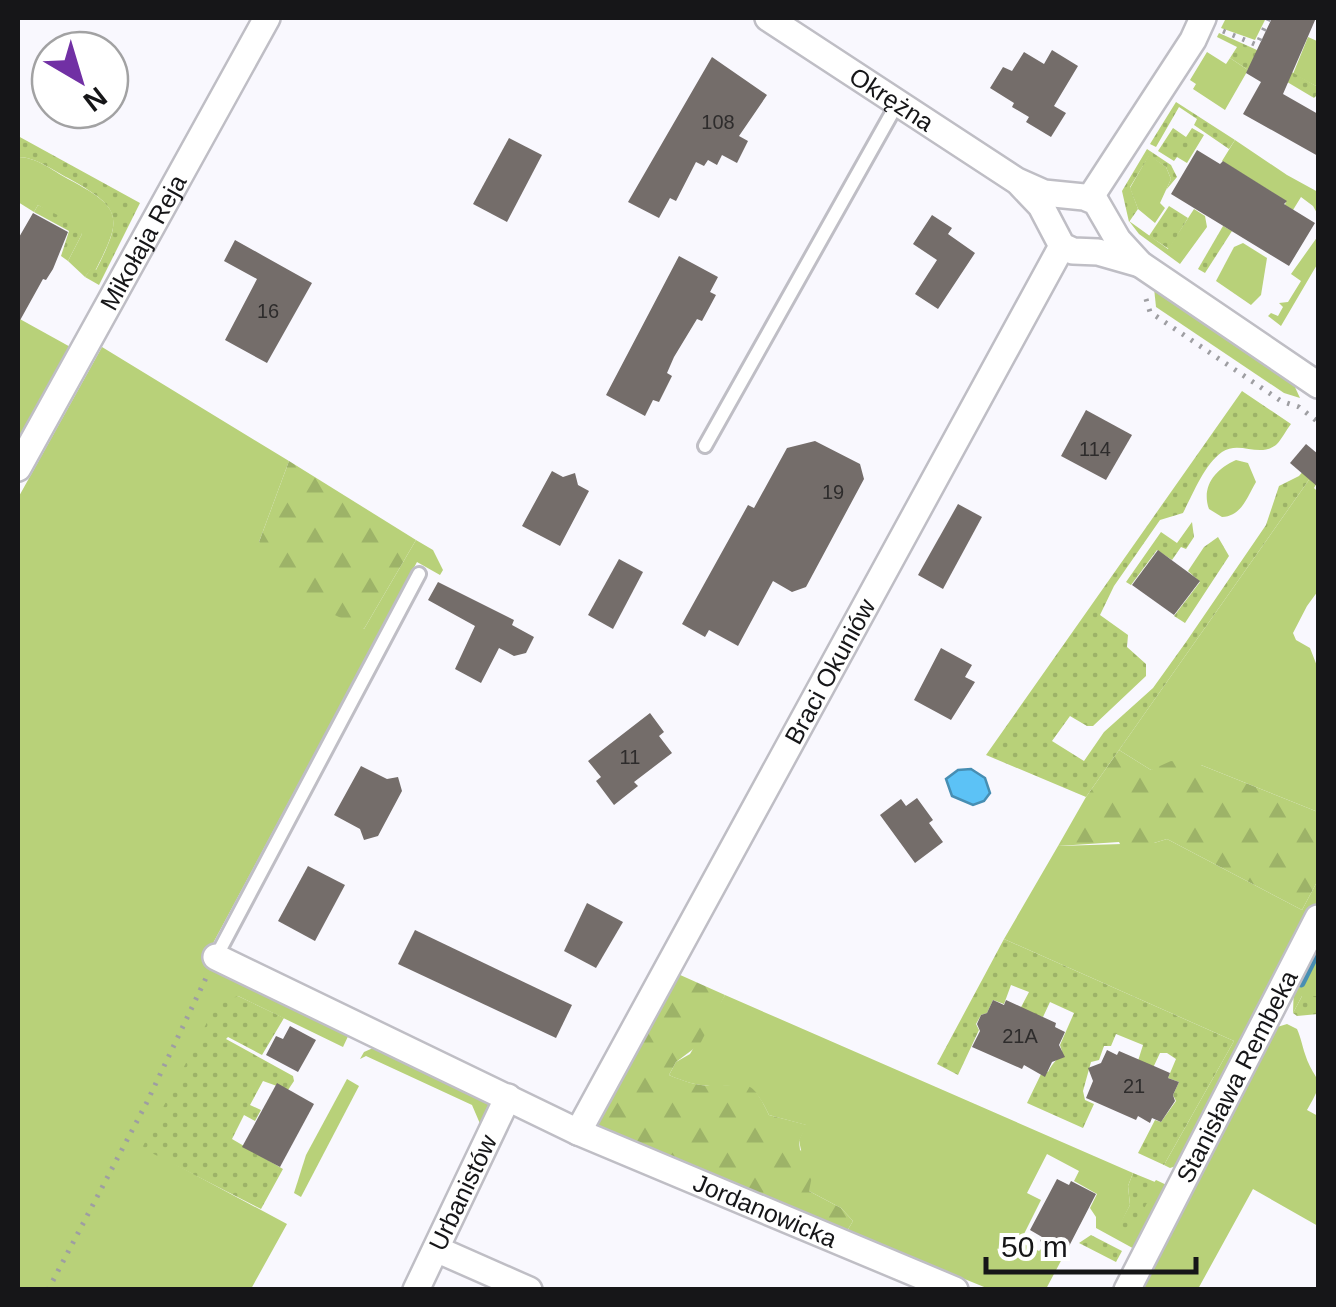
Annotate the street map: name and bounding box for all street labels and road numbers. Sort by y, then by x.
street label: Okrężna [845,61,939,137]
street label: Mikołaja Reja [94,170,192,315]
street label: Braci Okuniów [779,593,881,749]
street label: Stanisława Rembeka [1171,966,1303,1187]
street label: Urbanistów [423,1129,502,1255]
street label: Jordanowicka [689,1168,841,1253]

